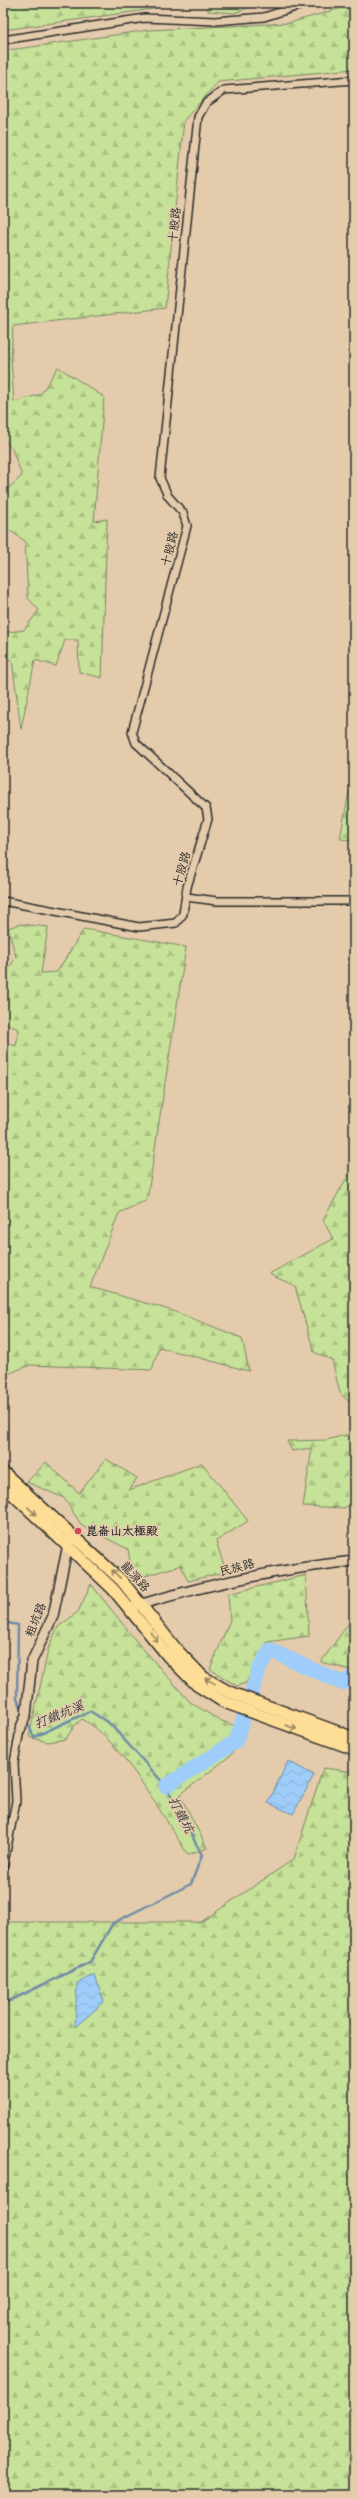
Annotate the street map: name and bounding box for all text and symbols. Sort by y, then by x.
street label: 十股路 [166,206,184,244]
street label: 十股路 [158,530,182,568]
street label: 十股路 [170,850,194,888]
one-way arrow [27,1507,37,1516]
place label: 崑崙山太極殿 [86,1524,158,1539]
marker: 崑崙山太極殿 [73,1526,83,1536]
street label: 民族路 [218,1556,256,1580]
street label: 龍源路 [117,1559,153,1595]
one-way arrow [111,1569,121,1579]
street label: 粗坑路 [22,1600,50,1640]
one-way arrow [149,1632,158,1643]
one-way arrow [204,1677,216,1684]
water label: 打鐵坑溪 [32,1697,87,1732]
one-way arrow [284,1723,296,1731]
water label: 打鐵坑 [165,1794,198,1838]

